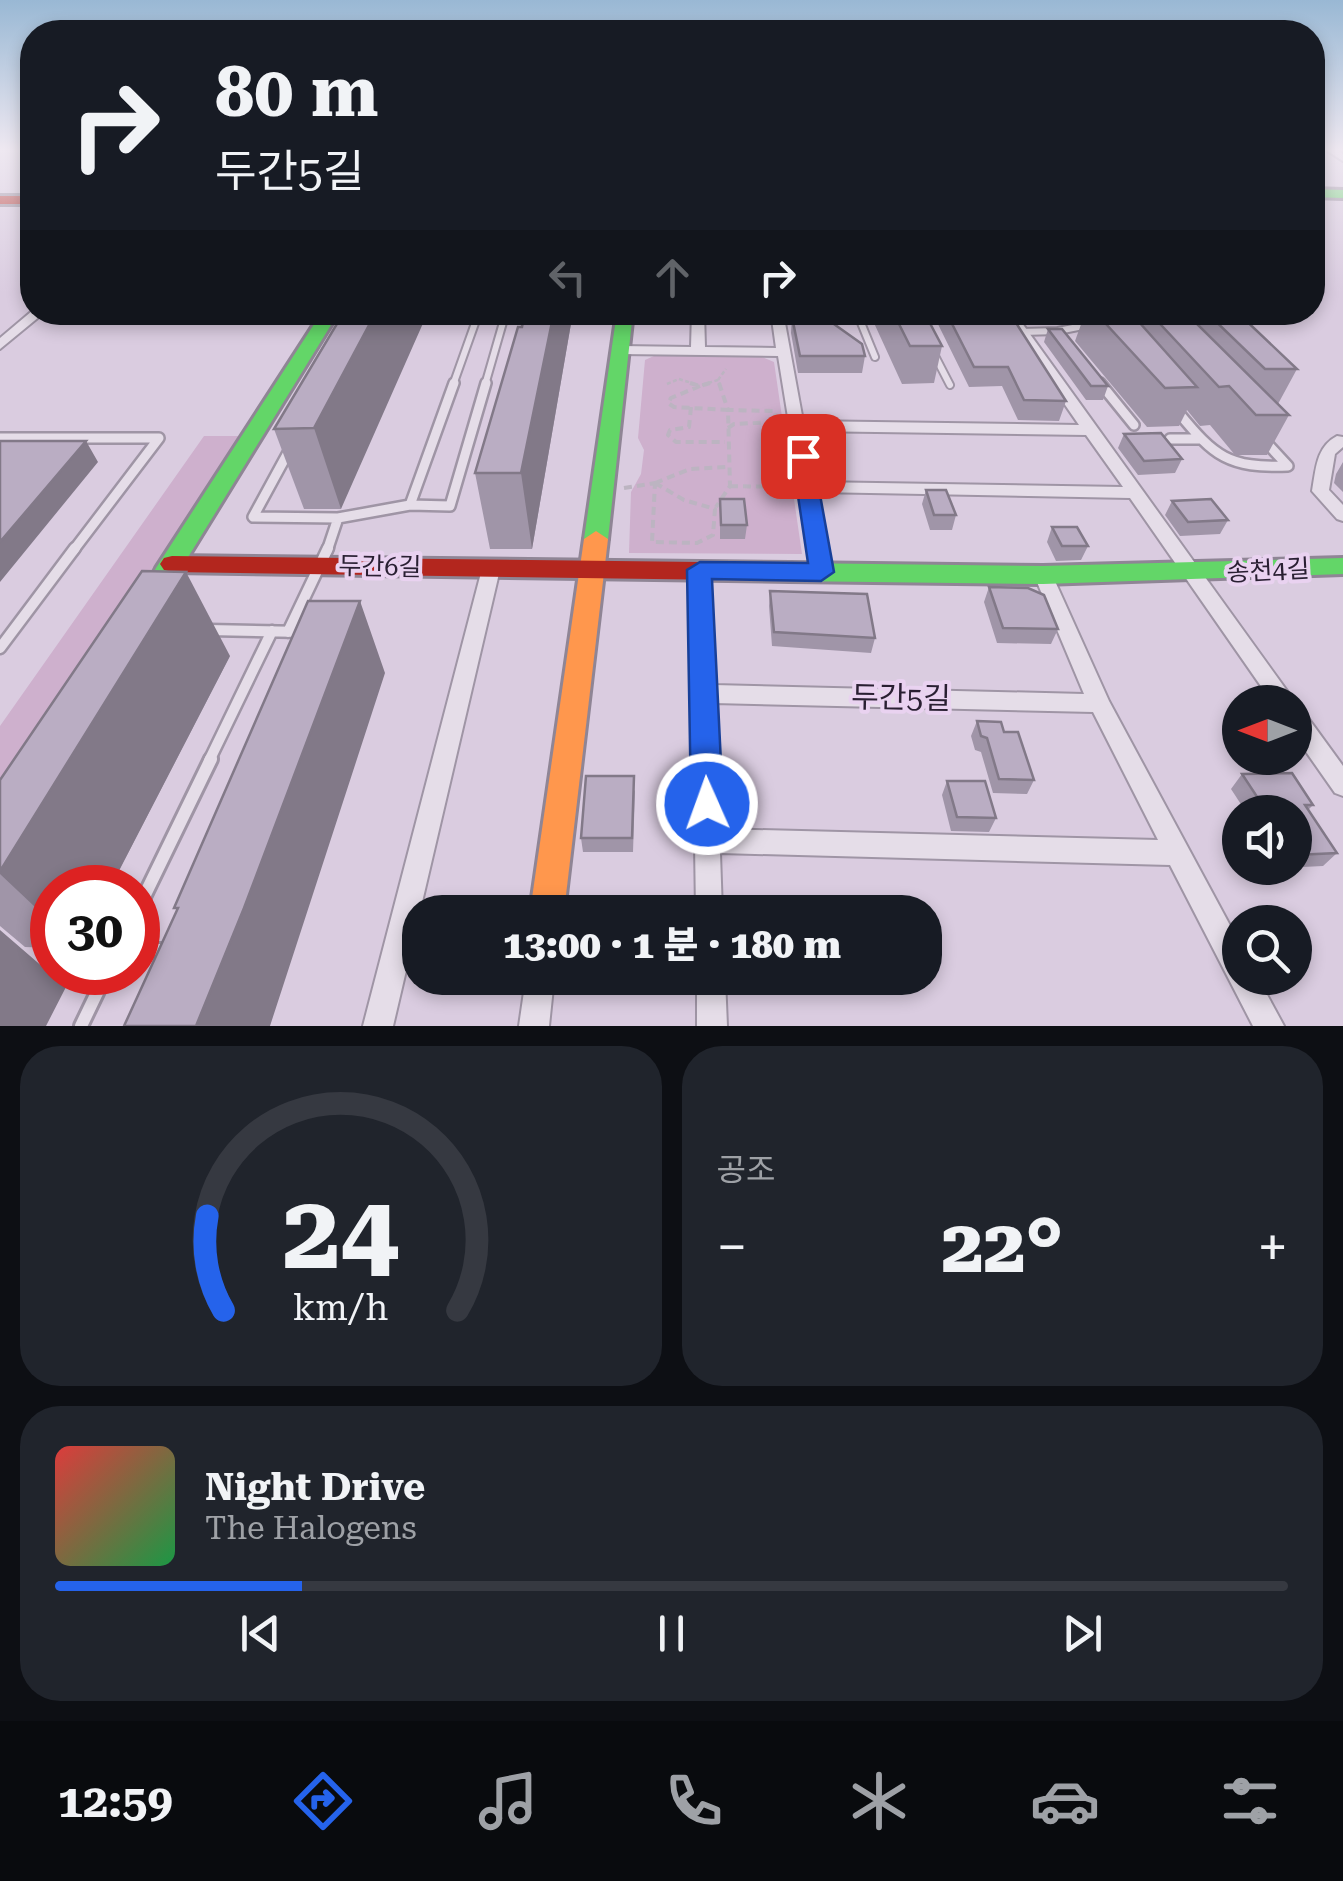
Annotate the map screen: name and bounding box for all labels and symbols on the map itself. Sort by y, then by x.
pin [761,414,846,499]
street label: 두간6길 [338,551,422,582]
street label: 송천4길 [1226,554,1310,587]
street label: 두간5길 [851,679,951,716]
north arrow [1222,685,1312,775]
position arrow [655,752,759,856]
speed limit sign: 30 [30,865,160,995]

